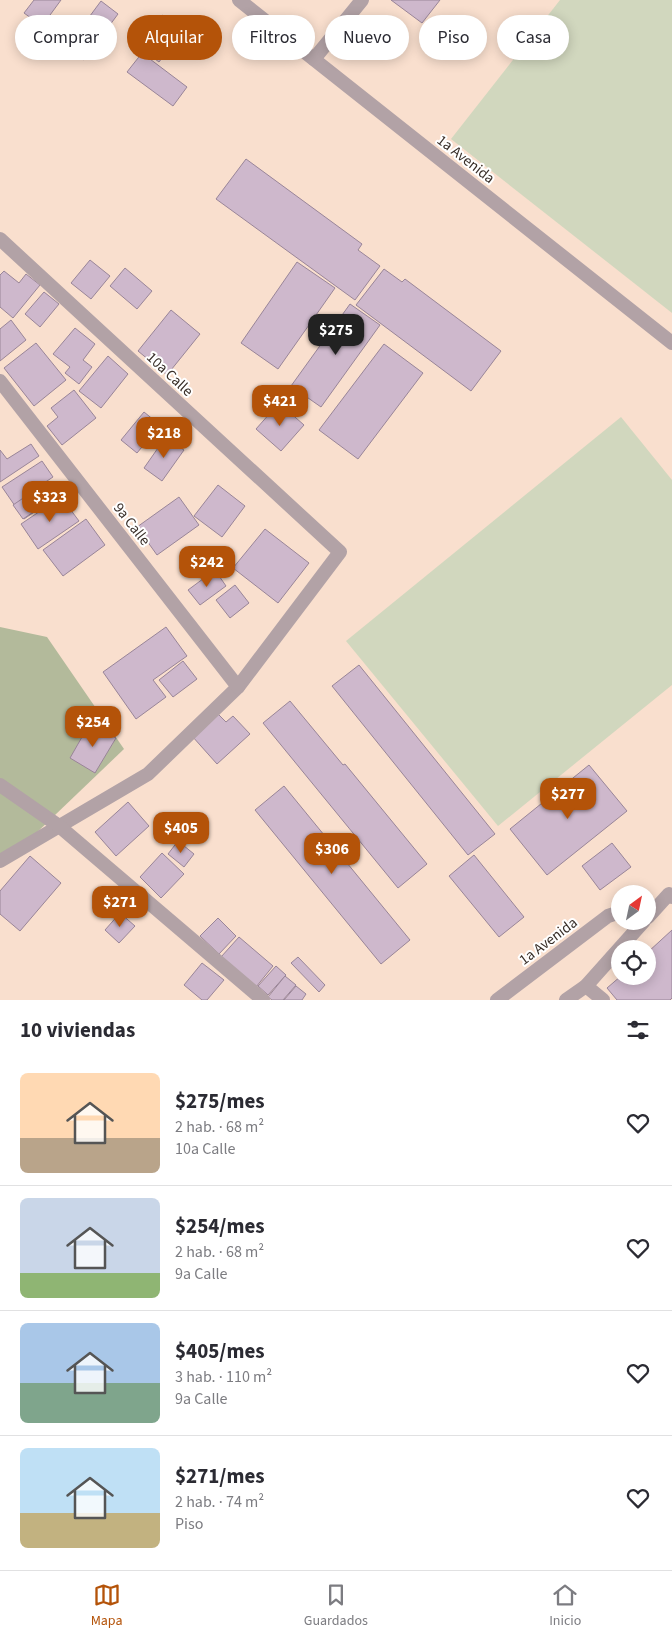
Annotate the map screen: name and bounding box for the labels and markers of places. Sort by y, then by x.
pin: $275 [306,314,366,356]
pin: $421 [250,384,310,427]
pin: $218 [134,416,194,459]
pin: $323 [20,480,80,523]
pin: $242 [177,546,237,588]
pin: $254 [63,706,123,748]
pin: $277 [538,778,598,820]
pin: $405 [151,812,211,854]
pin: $306 [302,832,362,875]
pin: $271 [90,886,150,928]

